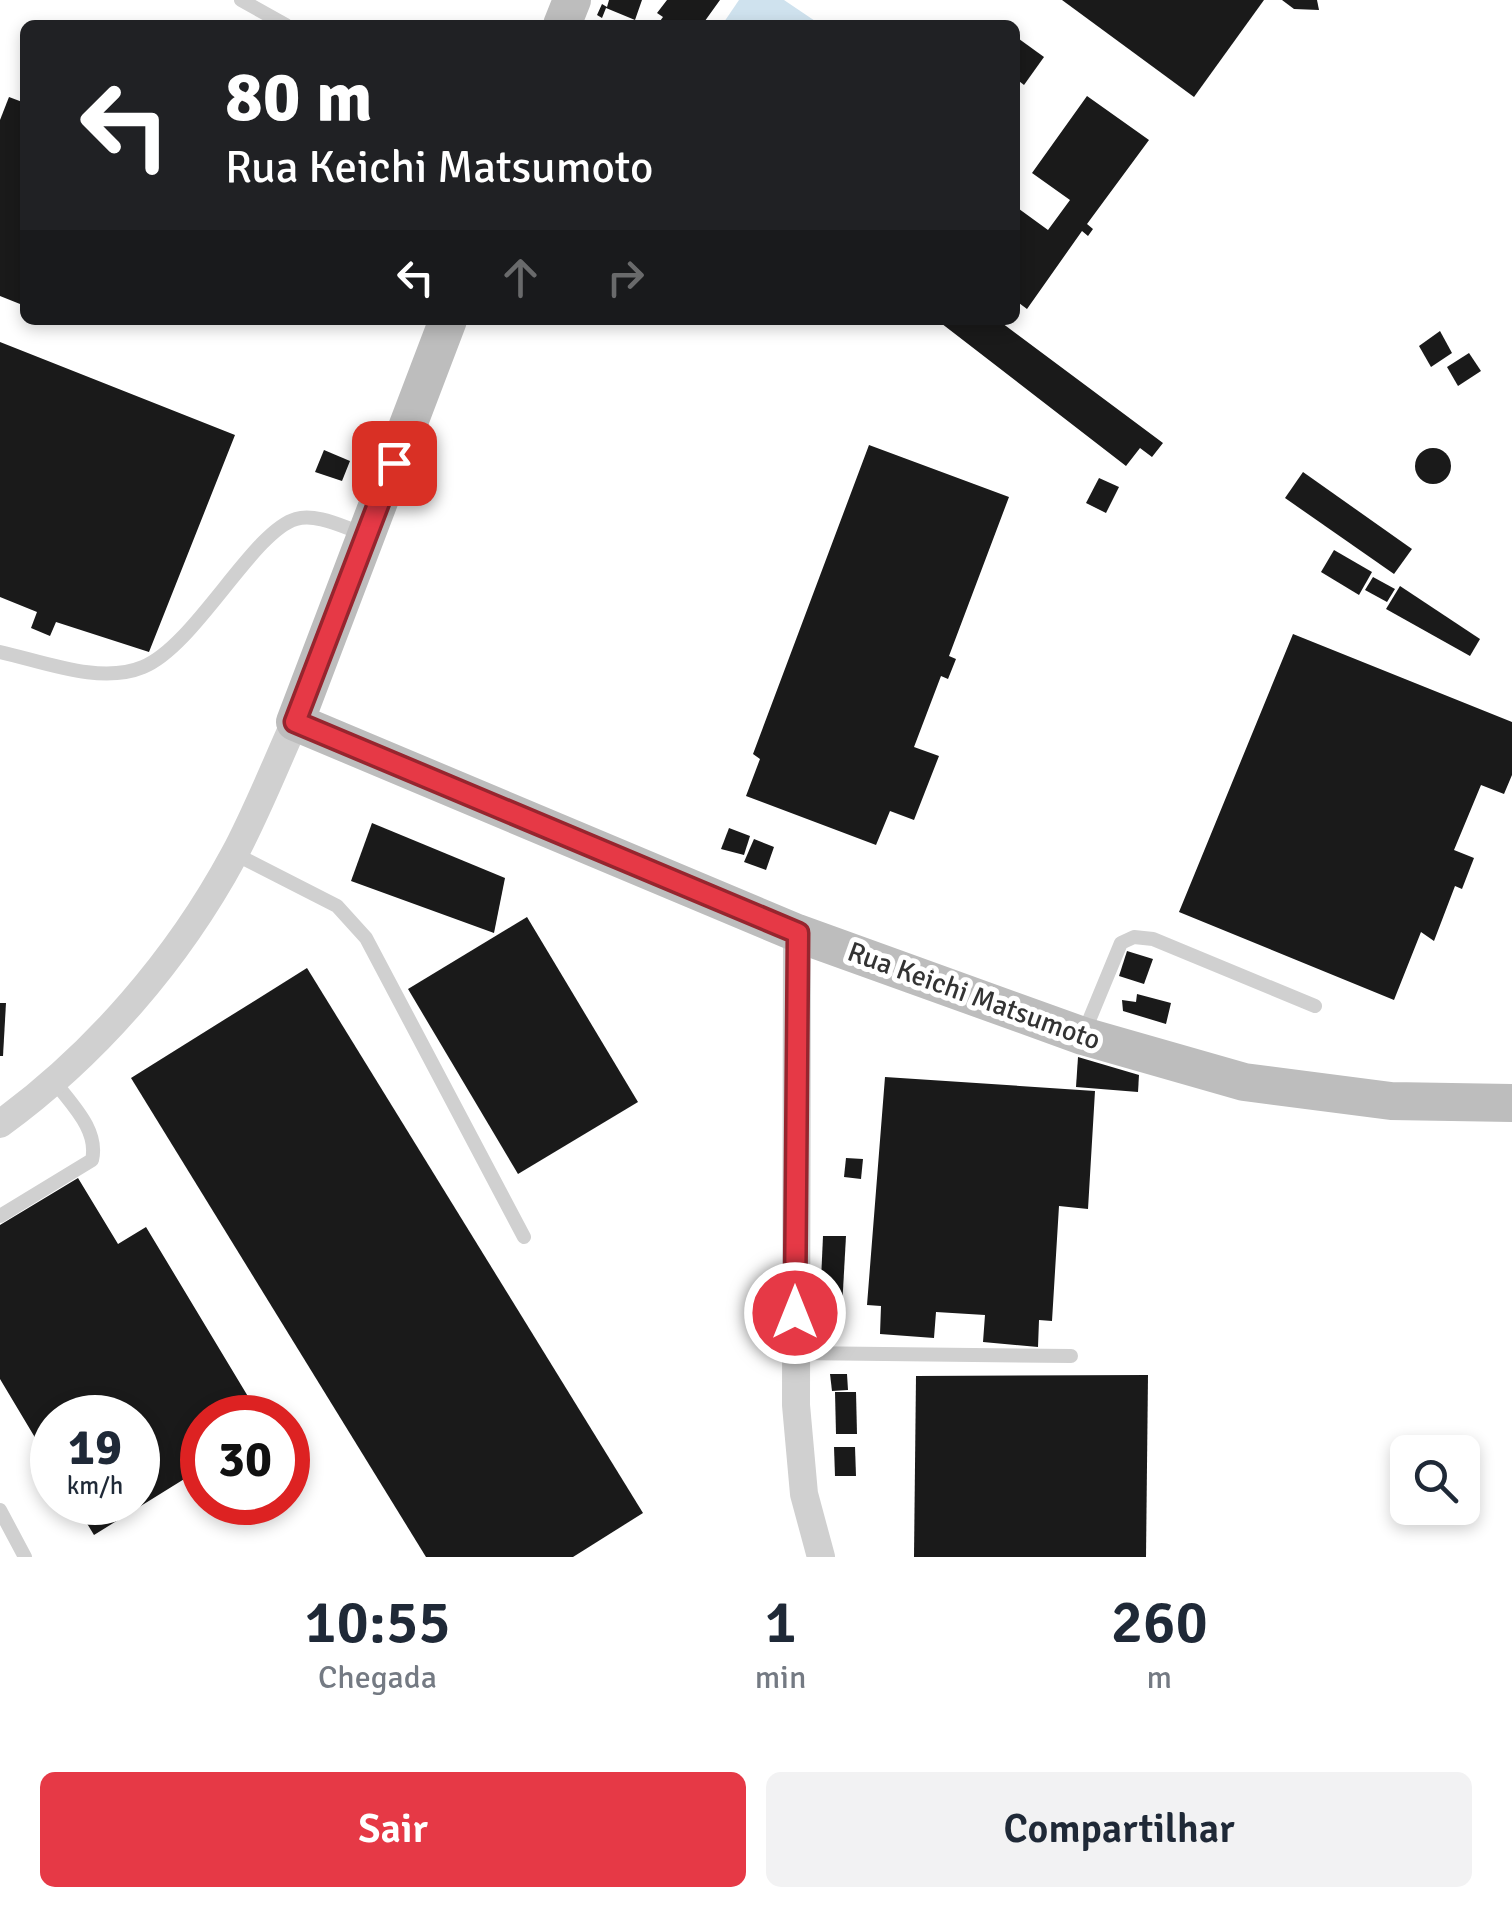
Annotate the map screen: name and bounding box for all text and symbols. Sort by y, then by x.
text: 80 m [225,54,373,140]
icon: left [60,60,190,190]
text: Rua Keichi Matsumoto [225,140,653,195]
icon: left [388,250,443,305]
icon: ahead [493,250,548,305]
icon: right [598,250,653,305]
pin [352,421,437,506]
icon: arrive [367,436,422,491]
street label: Rua Keichi Matsumoto [843,934,1105,1058]
position arrow [743,1261,847,1365]
speed limit sign: 30 [180,1395,310,1525]
text: 19 [68,1417,122,1479]
map controls [1390,1435,1480,1525]
button: search [1390,1435,1480,1525]
text: km/h [67,1470,123,1501]
text: 10:55 [304,1586,451,1660]
text: 1 [764,1586,797,1660]
text: 260 [1111,1586,1208,1660]
text: Chegada [318,1658,437,1697]
text: min [755,1658,806,1697]
text: m [1146,1658,1172,1697]
button: Sair [40,1772,746,1887]
button: Compartilhar [766,1772,1472,1887]

